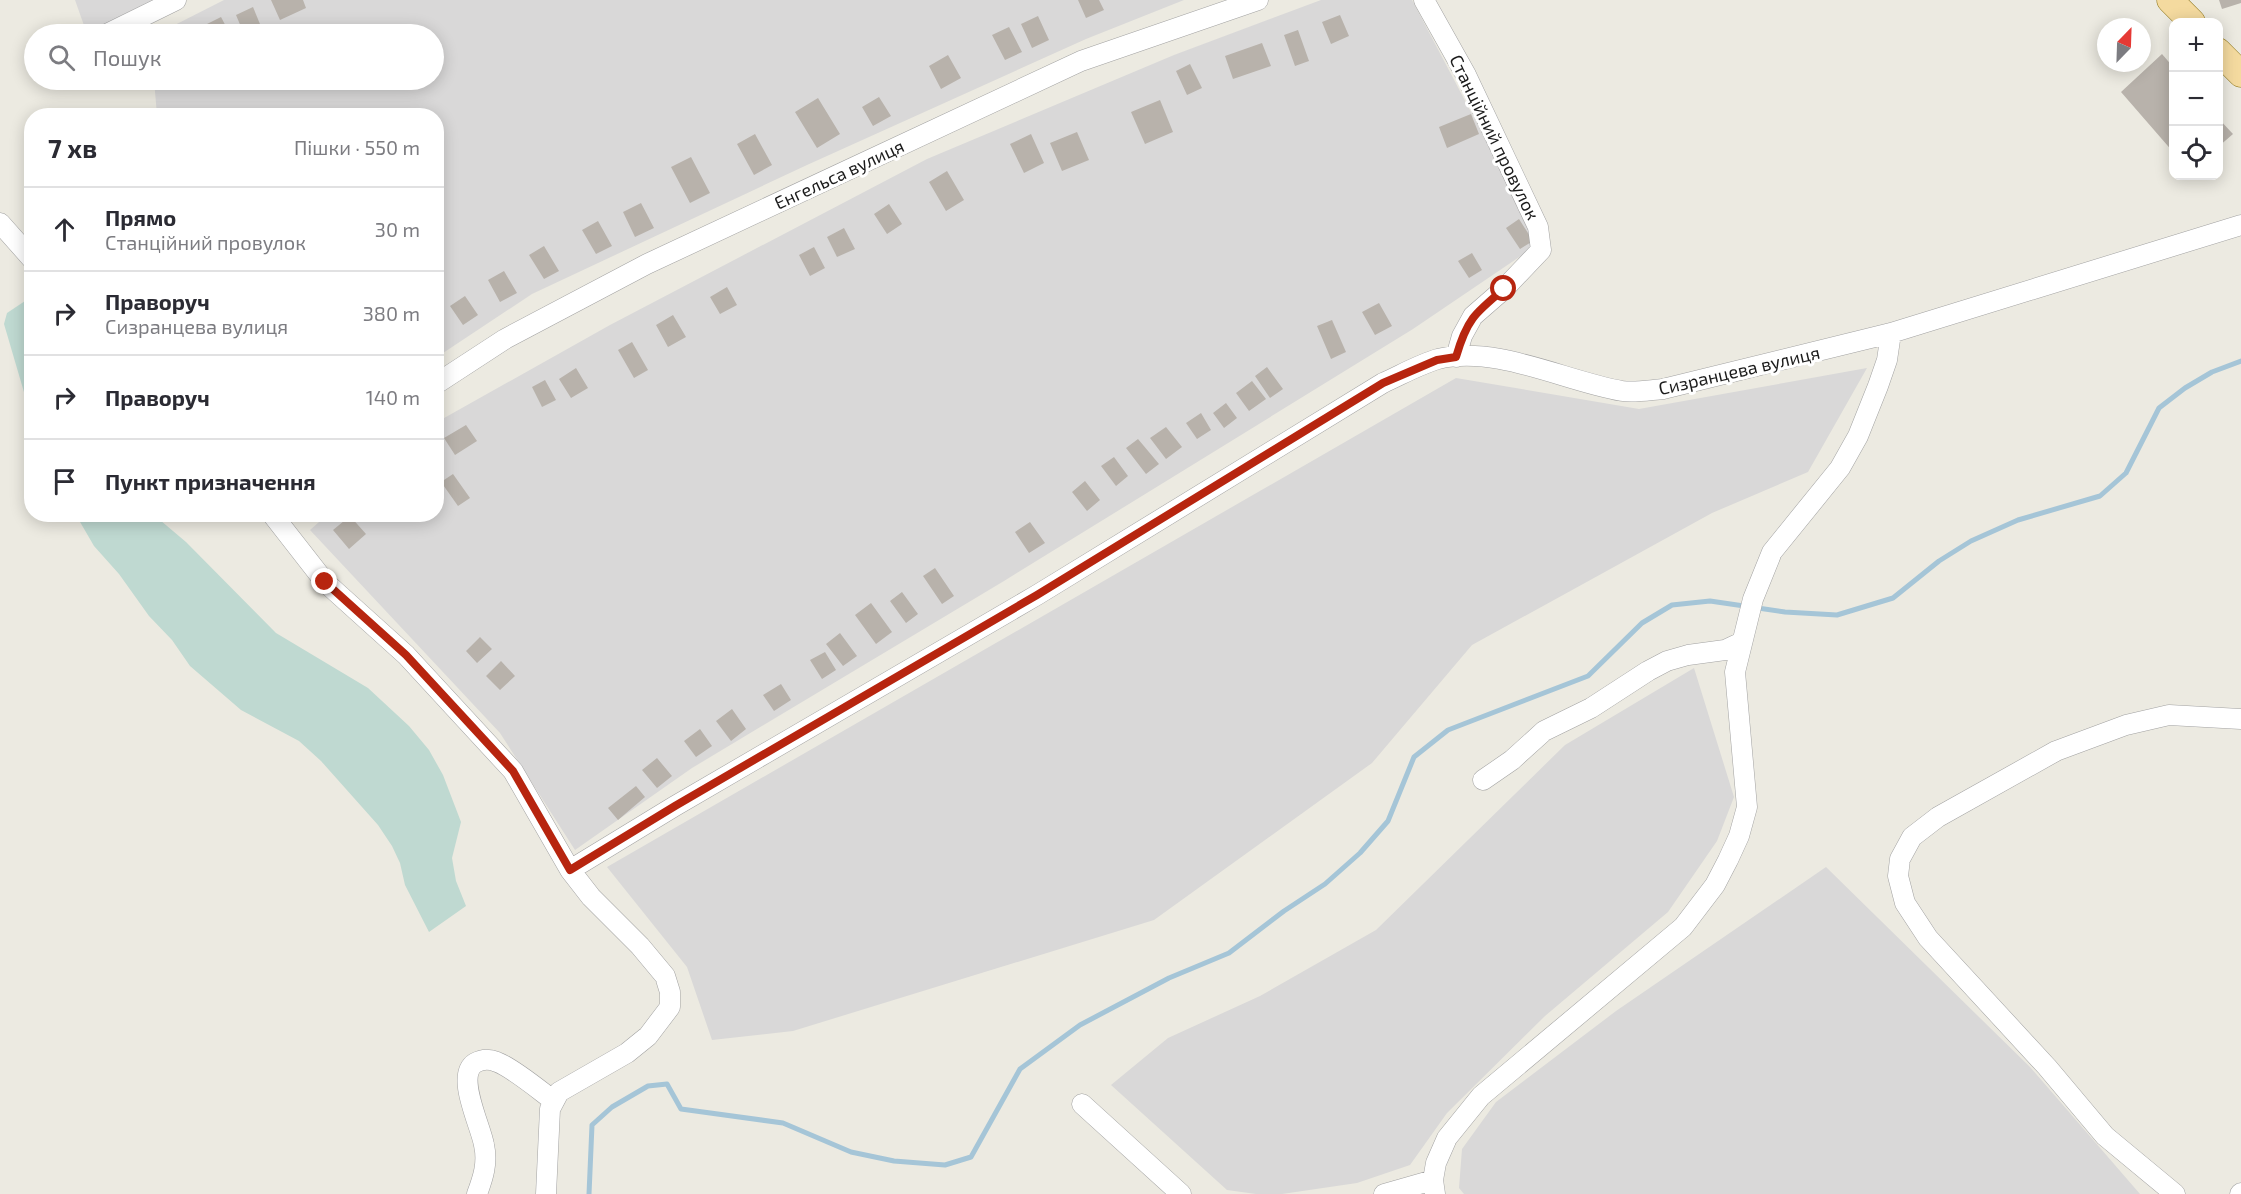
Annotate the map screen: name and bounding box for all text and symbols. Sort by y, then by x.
north arrow [2097,18,2151,72]
map controls [2169,18,2223,180]
button: + [2169,18,2223,72]
search box [24,24,444,90]
icon: search [45,41,78,74]
text: Пошук [93,44,162,70]
street label: Станційний провулок [1445,51,1545,223]
button: − [2169,72,2223,126]
button: locate [2169,126,2223,180]
text: 7 хв [48,132,97,163]
street label: Енгельса вулиця [771,134,907,214]
text: Пішки · 550 m [294,135,420,159]
text: Прямо [105,204,176,230]
icon: ahead [48,213,81,246]
text: 30 m [375,217,420,241]
text: Станційний провулок [105,230,306,254]
route start [1490,275,1516,301]
text: Праворуч [105,288,210,314]
icon: right [48,297,81,330]
text: 380 m [363,301,420,325]
text: Сизранцева вулиця [105,314,288,338]
street label: Сизранцева вулиця [1656,341,1822,399]
icon: right [48,381,81,414]
text: Праворуч [105,384,210,410]
text: 140 m [366,385,420,409]
icon: arrive [48,465,81,498]
text: Пункт призначення [105,468,316,494]
route end [311,568,337,594]

